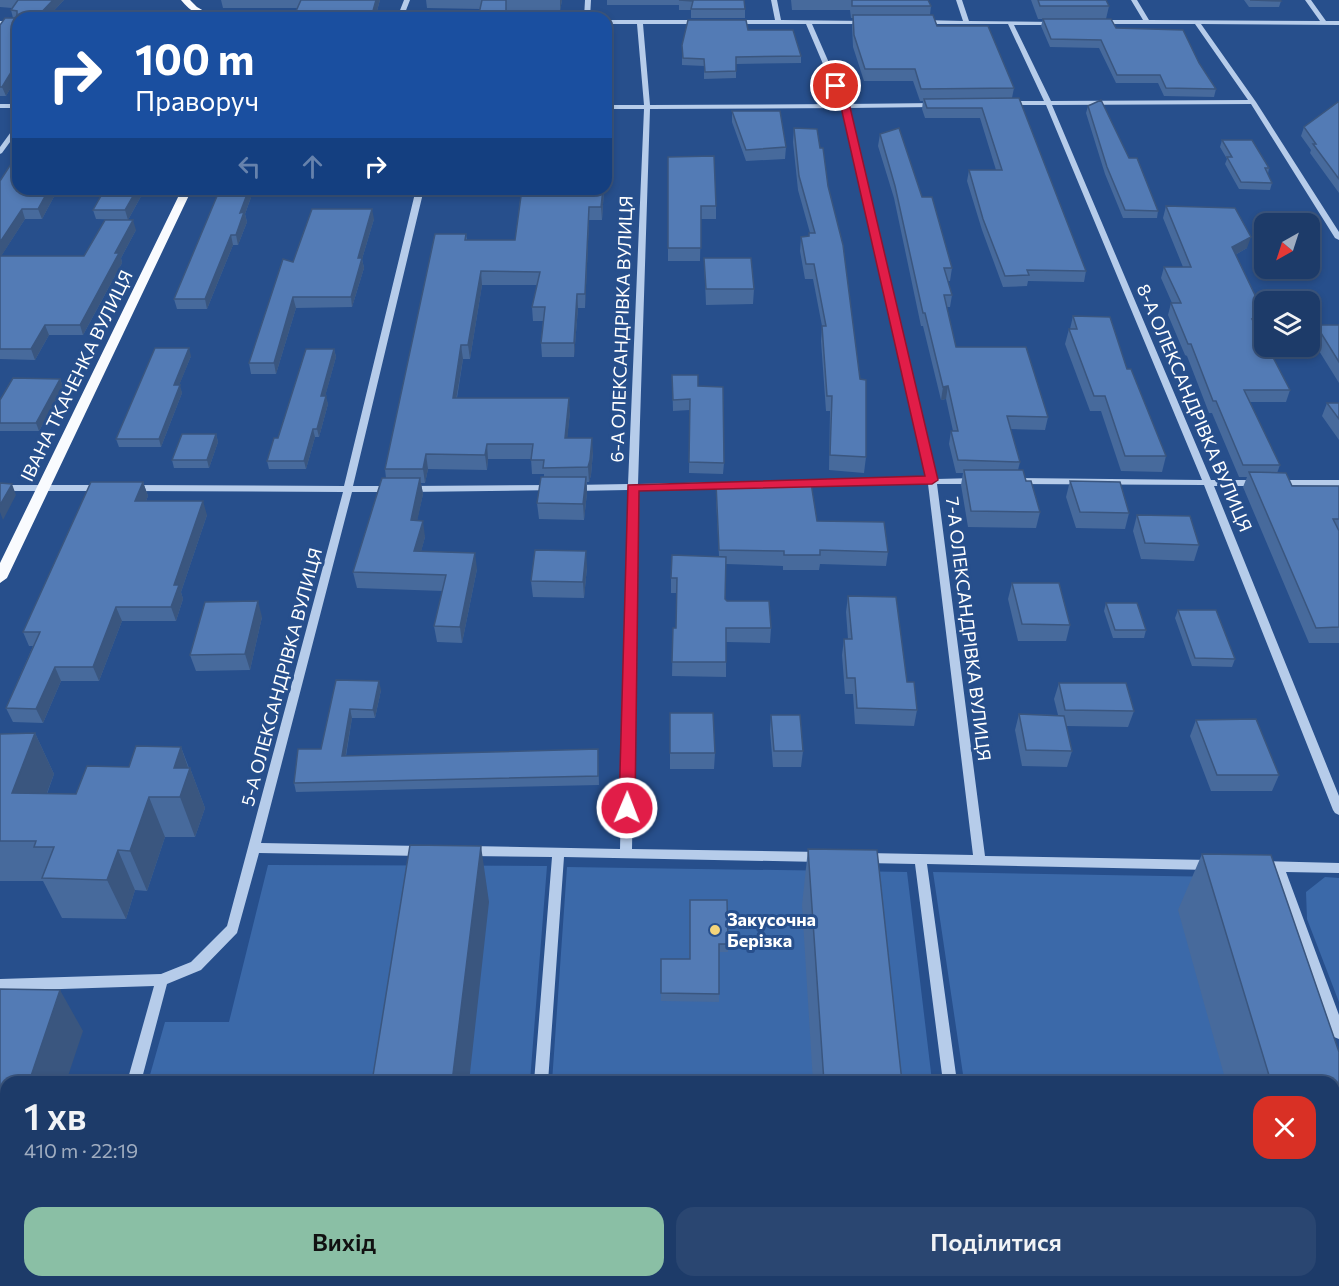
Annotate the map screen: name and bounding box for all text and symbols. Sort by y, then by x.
text: 100 m [135,32,255,84]
icon: right [36,36,114,114]
pin [810,60,861,111]
icon: arrive [819,69,852,102]
text: Праворуч [135,84,259,117]
icon: left [233,150,266,183]
icon: ahead [296,150,329,183]
icon: right [359,150,392,183]
street label: 6-А ОЛЕКСАНДРІВКА ВУЛИЦЯ [605,195,637,463]
north arrow [1254,213,1320,279]
map controls [1254,213,1320,357]
street label: ІВАНА ТКАЧЕНКА ВУЛИЦЯ [15,266,137,485]
street label: 8-А ОЛЕКСАНДРІВКА ВУЛИЦЯ [1133,280,1257,535]
button: layers [1254,291,1320,357]
street label: 7-А ОЛЕКСАНДРІВКА ВУЛИЦЯ [942,496,996,762]
street label: 5-А ОЛЕКСАНДРІВКА ВУЛИЦЯ [236,545,326,808]
position arrow [595,776,659,840]
place label: Закусочна Берізка [727,908,816,951]
marker: Закусочна Берізка [708,923,722,937]
text: 1 хв [24,1093,86,1137]
button: close [1253,1096,1316,1159]
text: 410 m · 22:19 [24,1138,138,1162]
button: Вихід [24,1207,664,1276]
button: Поділитися [676,1207,1316,1276]

